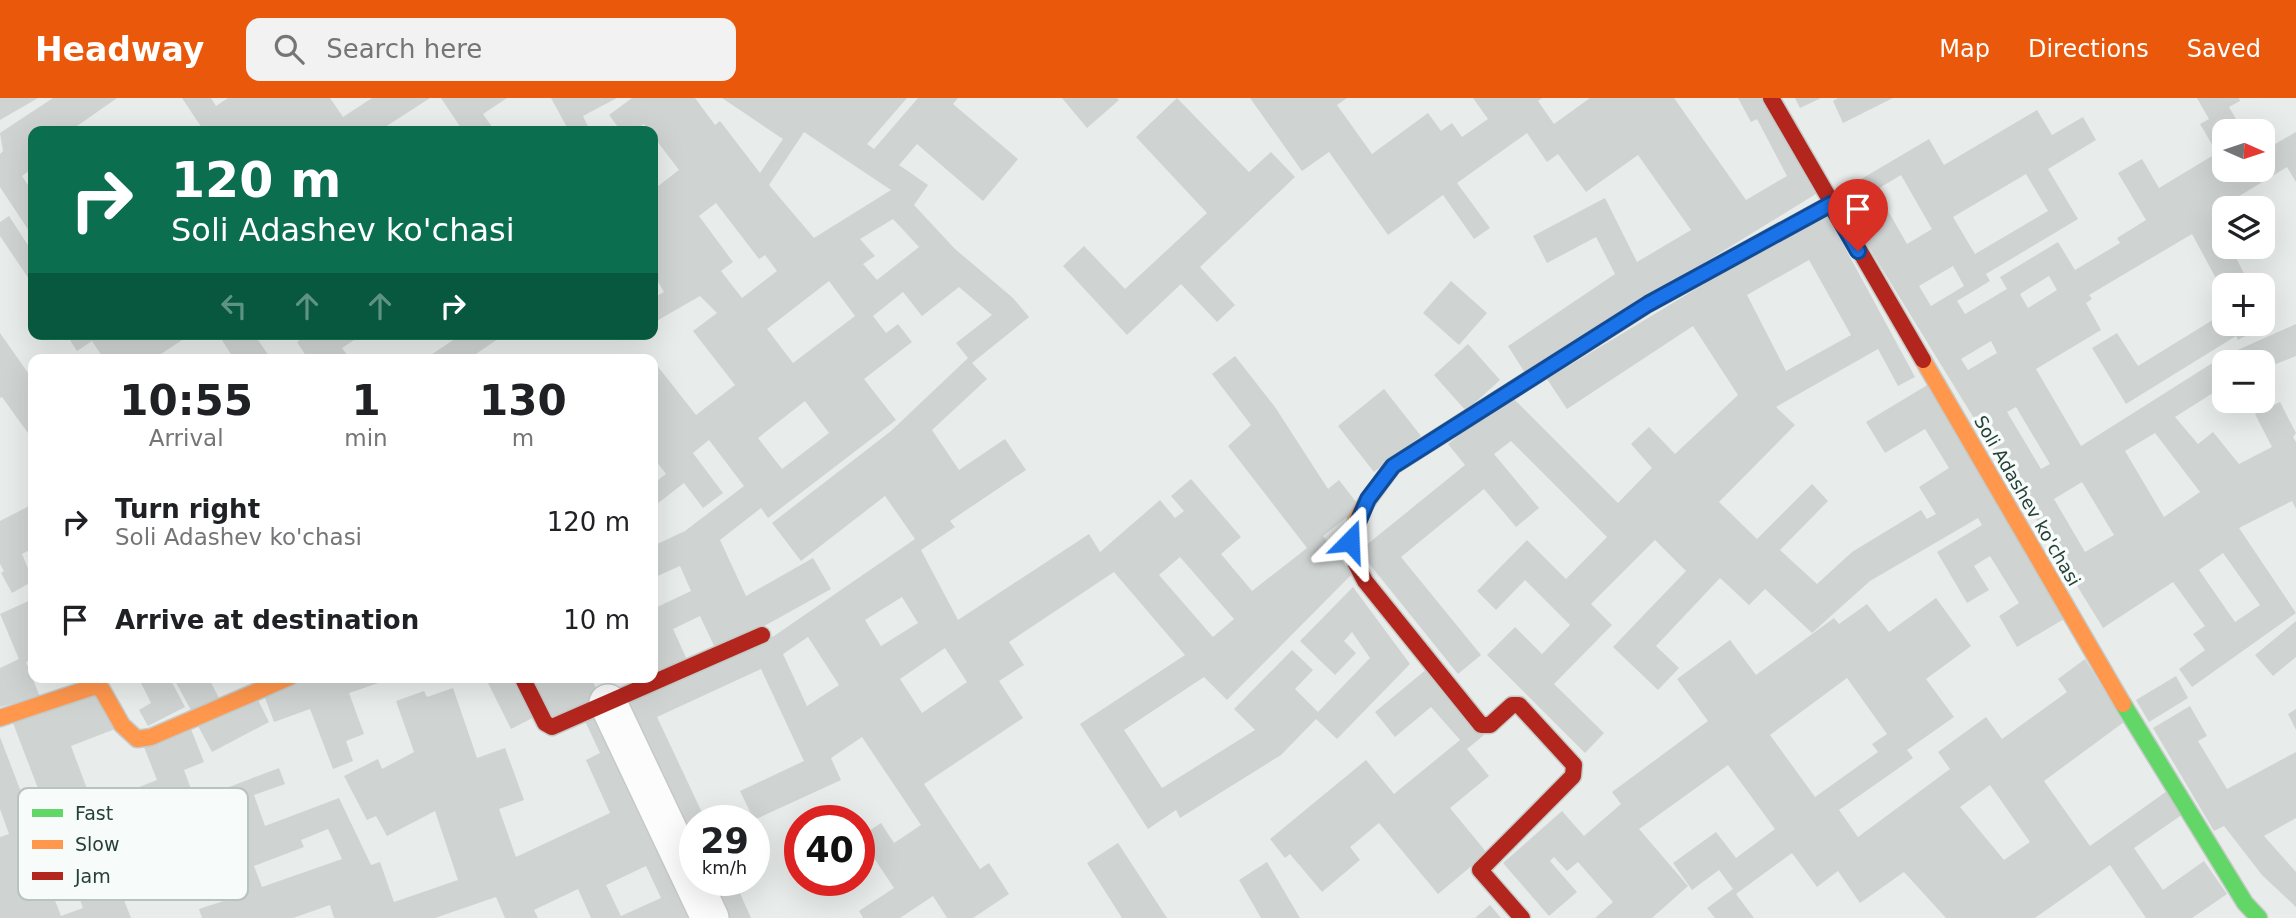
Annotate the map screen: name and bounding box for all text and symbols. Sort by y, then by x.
search box [246,18,736,81]
text: Headway [35,30,204,69]
icon: search [270,30,308,68]
text: Search here [326,34,482,64]
text: Map [1939,35,1990,63]
text: Directions [2028,35,2149,63]
text: Saved [2187,35,2261,63]
north arrow [2212,119,2275,182]
map controls [2212,119,2275,413]
text: 120 m [171,152,341,209]
icon: right [56,154,147,245]
pin [1828,179,1888,251]
icon: arrive [1839,190,1877,228]
button: layers [2212,196,2275,259]
text: Soli Adashev ko'chasi [171,211,515,249]
button: + [2212,273,2275,336]
icon: left [215,287,253,325]
icon: ahead [288,287,326,325]
icon: ahead [361,287,399,325]
icon: right [434,287,472,325]
button: − [2212,350,2275,413]
text: 10:55 [119,376,253,425]
text: 1 [351,376,381,425]
text: 130 [479,376,567,425]
street label: Soli Adashev ko'chasi [1970,412,2085,590]
text: Arrival [149,425,224,451]
text: min [344,425,388,451]
text: m [512,425,534,451]
text: Turn right [115,494,260,524]
icon: right [56,503,94,541]
position arrow [1313,504,1387,578]
text: 120 m [547,507,630,537]
text: Soli Adashev ko'chasi [115,524,362,550]
icon: arrive [56,601,94,639]
text: Arrive at destination [115,605,419,635]
text: 10 m [563,605,630,635]
legend [18,788,248,900]
text: Fast [75,802,113,824]
speed limit sign: 40 [784,805,875,896]
text: 29 [700,821,749,861]
text: Slow [75,833,120,855]
text: km/h [702,857,747,878]
text: Jam [74,865,111,887]

